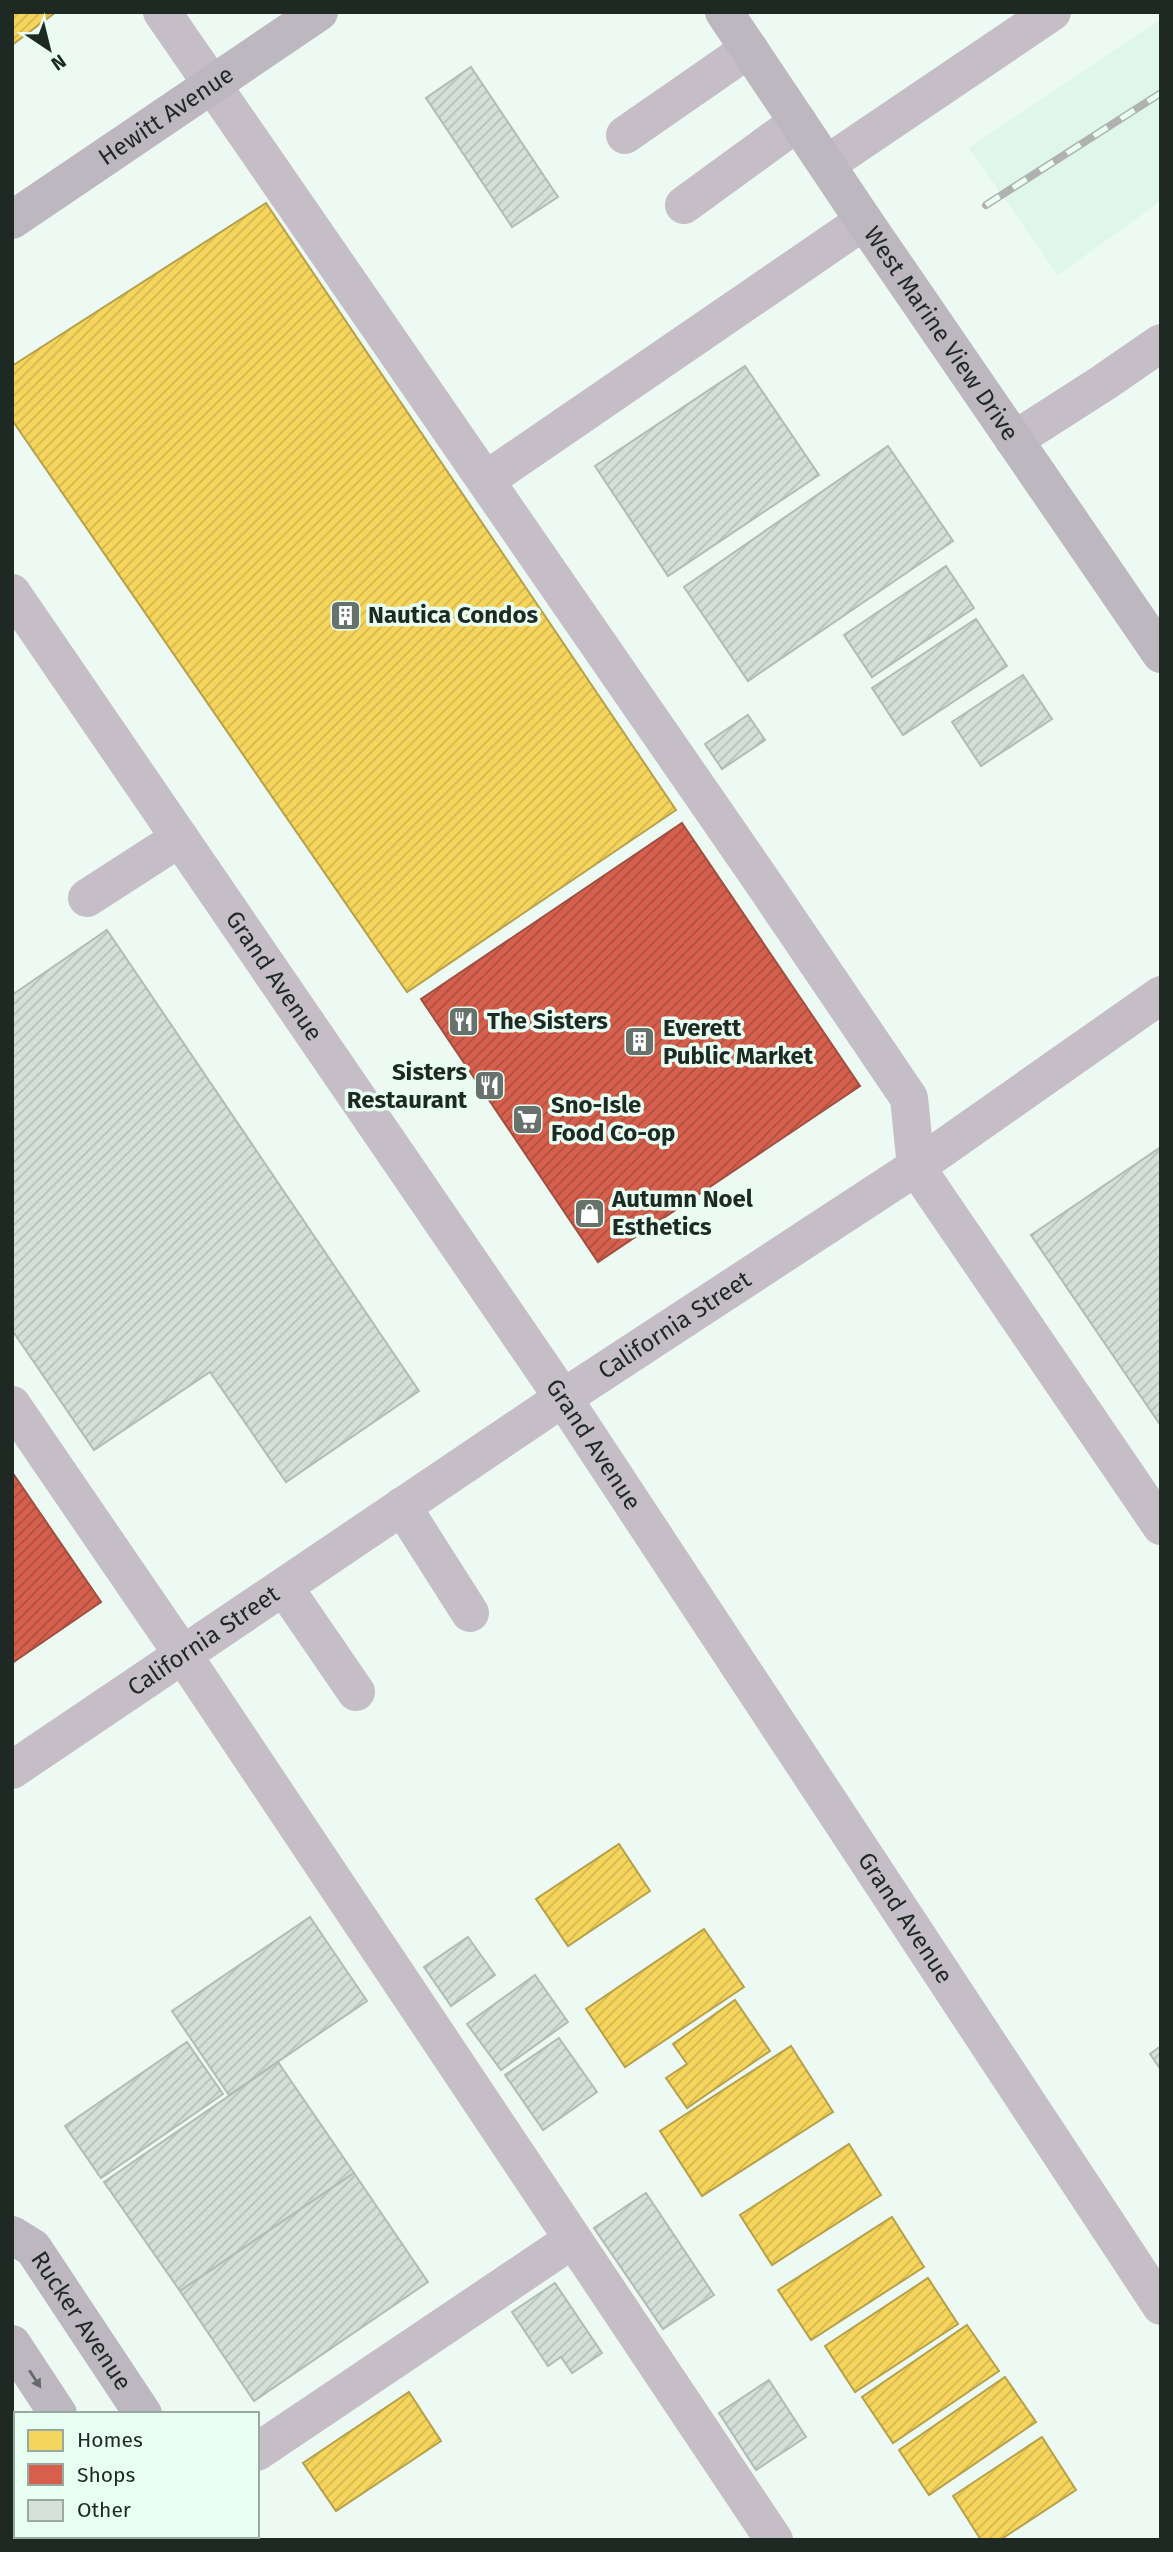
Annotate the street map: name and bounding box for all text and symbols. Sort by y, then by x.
north arrow [14,14,84,84]
text: N [47,49,70,76]
street label: Hewitt Avenue [93,60,239,171]
street label: West Marine View Drive [858,221,1024,446]
building icon: Nautica Condos [328,598,362,632]
place label: Nautica Condos [368,601,539,629]
street label: Grand Avenue [220,906,328,1046]
restaurant icon: The Sisters [447,1004,481,1038]
place label: The Sisters [487,1007,608,1035]
place label: Everett Public Market [663,1014,814,1070]
building icon: Everett Public Market [623,1025,657,1059]
place label: Sisters Restaurant [347,1058,468,1114]
restaurant icon: Sisters Restaurant [473,1069,507,1103]
place label: Sno-Isle Food Co-op [551,1091,675,1147]
supermarket icon: Sno-Isle Food Co-op [511,1102,545,1136]
place label: Autumn Noel Esthetics [611,1185,754,1241]
shop icon: Autumn Noel Esthetics [572,1196,606,1230]
street label: California Street [593,1265,756,1385]
street label: Grand Avenue [540,1374,647,1515]
street label: California Street [123,1580,285,1702]
street label: Grand Avenue [852,1847,959,1989]
street label: Rucker Avenue [25,2246,137,2395]
one-way arrow [28,2370,42,2388]
legend [14,2412,259,2538]
text: Homes [77,2427,143,2453]
text: Shops [77,2462,135,2488]
text: Other [77,2497,131,2523]

